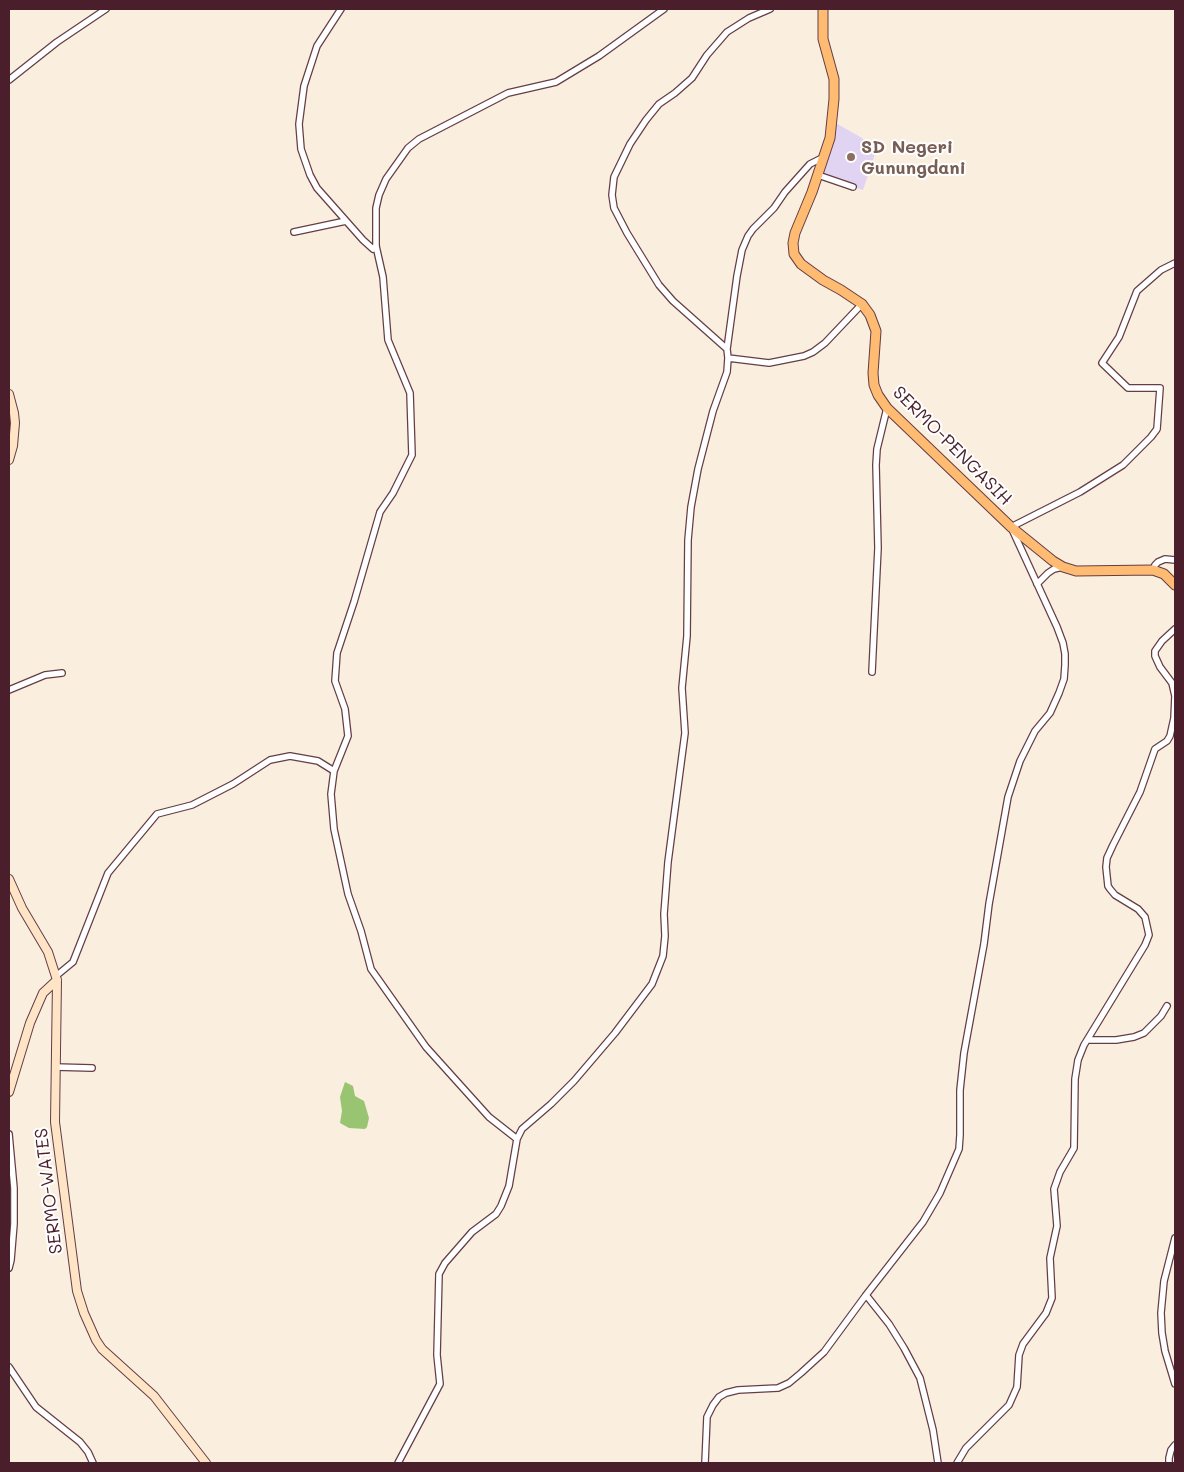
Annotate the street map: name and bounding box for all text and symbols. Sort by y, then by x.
place label: SD Negeri Gunungdani [861,136,966,178]
marker: SD Negeri Gunungdani [845,151,857,163]
street label: SERMO-PENGASIH [888,382,1016,510]
street label: SERMO-WATES [31,1127,67,1255]

